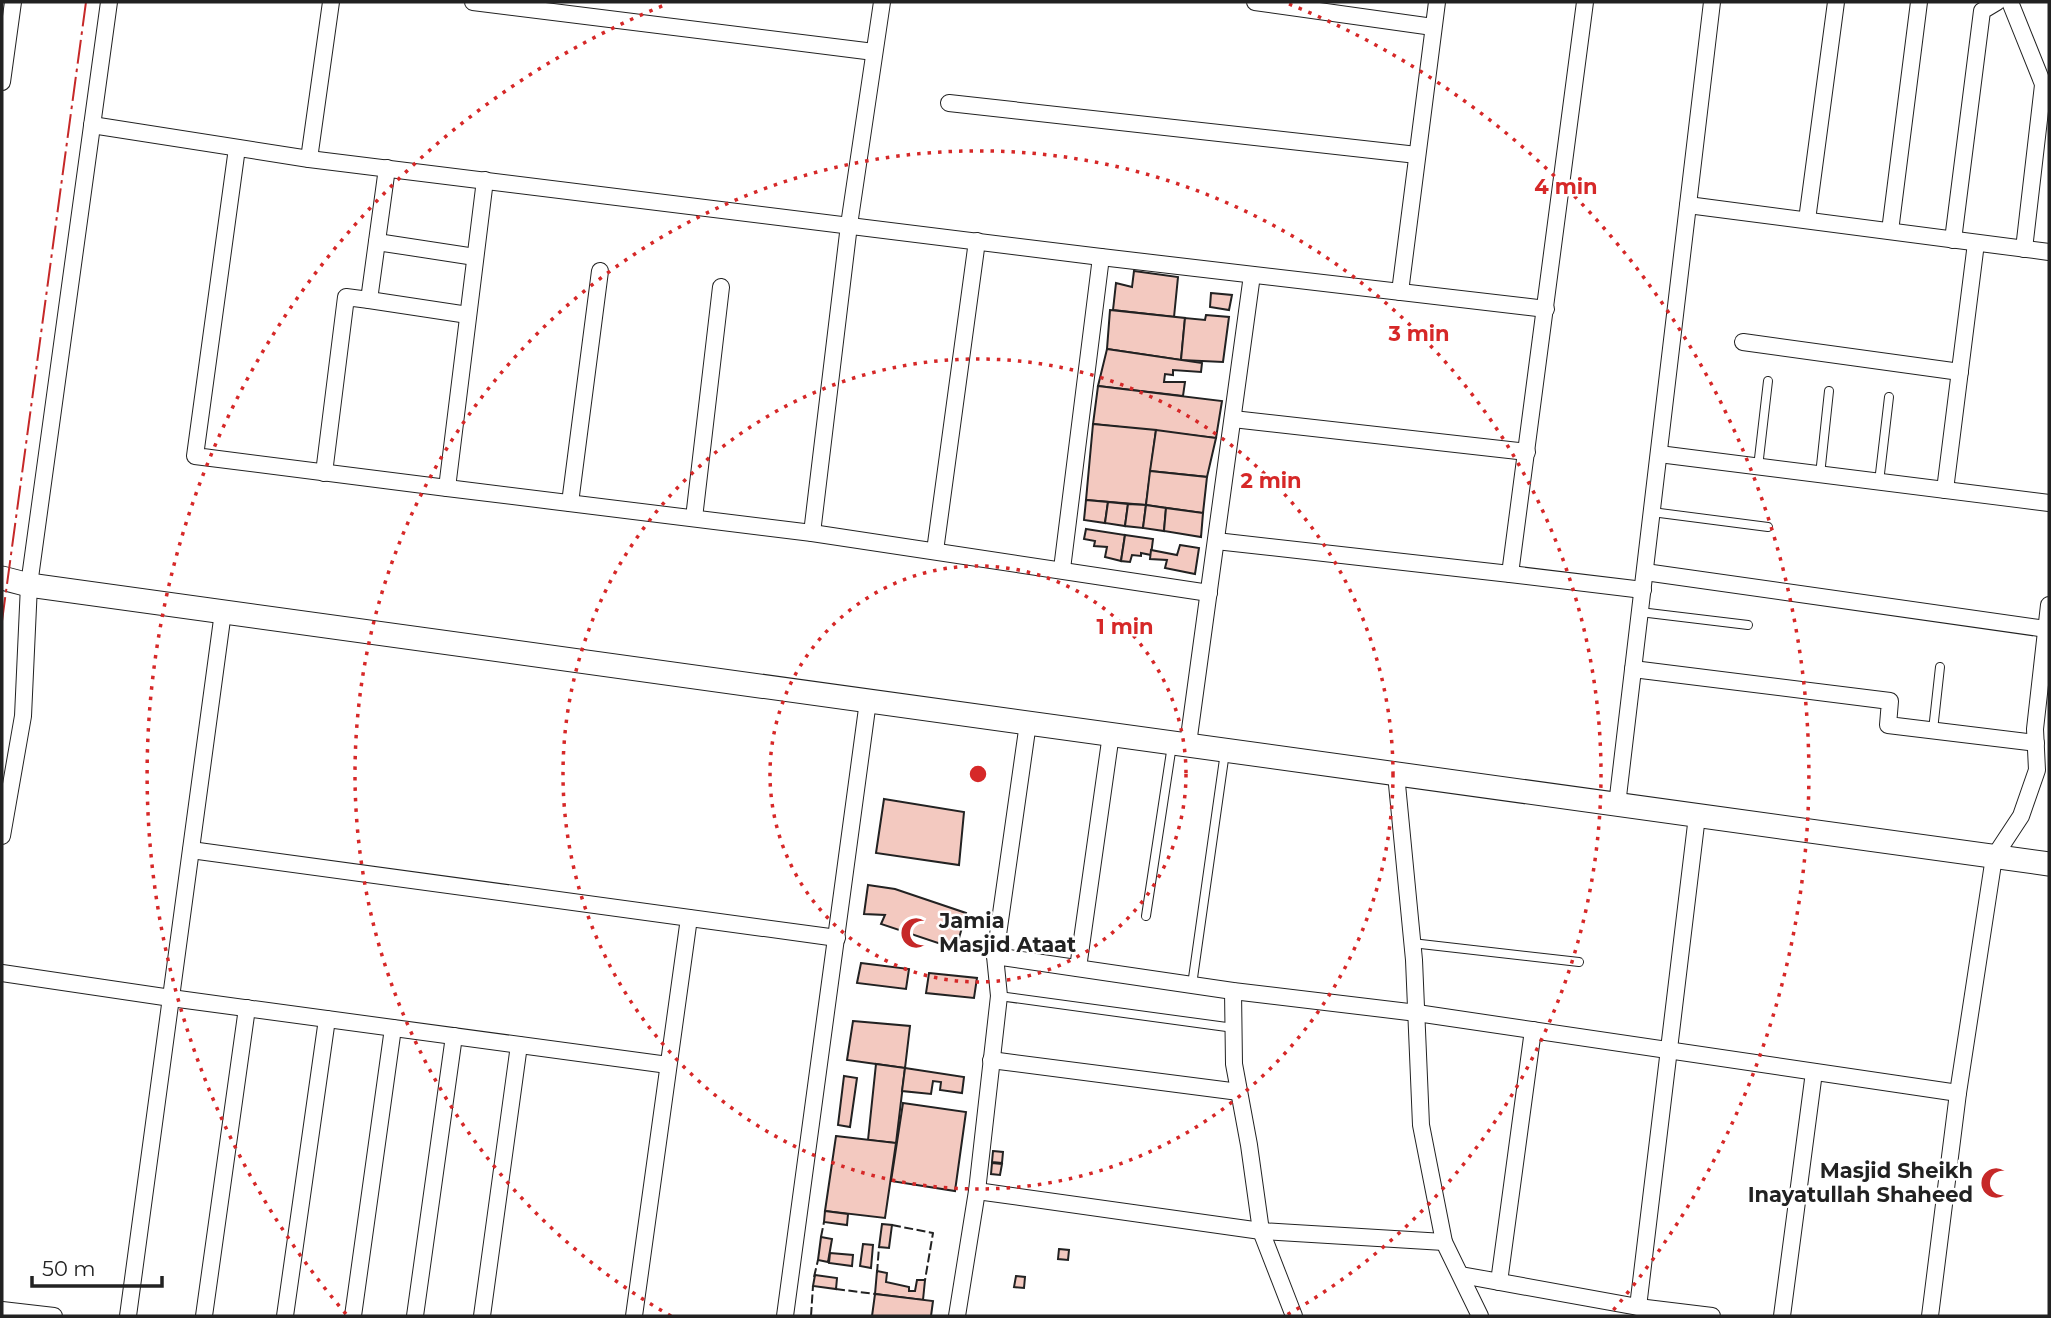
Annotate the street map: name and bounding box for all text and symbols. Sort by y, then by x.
text: 4 min [1534,174,1598,199]
text: 3 min [1387,321,1450,346]
text: 2 min [1240,468,1302,493]
text: 1 min [1096,614,1154,639]
centre of rings [966,762,990,786]
place label: Jamia Masjid Ataat [938,908,1076,957]
mosque icon: Jamia Masjid Ataat [899,916,933,950]
place label: Masjid Sheikh Inayatullah Shaheed [1748,1158,1973,1207]
mosque icon: Masjid Sheikh Inayatullah Shaheed [1979,1166,2013,1200]
scale bar [32,1244,161,1288]
text: 50 m [42,1256,96,1281]

